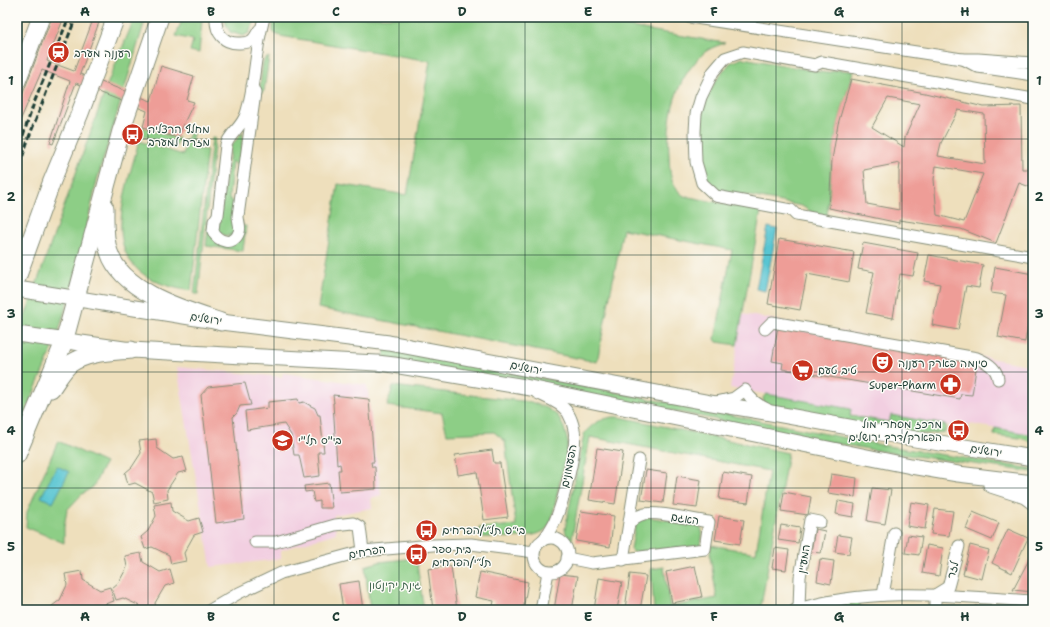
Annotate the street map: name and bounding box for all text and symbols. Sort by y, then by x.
text: A [80,3,90,20]
text: B [207,3,215,20]
text: C [332,3,340,20]
text: D [457,3,467,20]
text: E [584,3,593,20]
text: F [710,3,718,20]
text: G [834,3,845,20]
text: H [960,3,970,20]
station icon: רעננה מערב [45,40,71,66]
place label: רעננה מערב [74,46,131,61]
text: 1 [8,72,14,89]
text: 1 [1036,72,1042,89]
bus stop icon: מחלף הרצליה מזרח למערב [119,122,145,148]
place label: מחלף הרצליה מזרח למערב [148,122,210,150]
text: 2 [6,188,16,205]
text: 2 [1034,188,1044,205]
text: 3 [6,305,16,322]
text: 3 [1034,305,1044,322]
street label: ירושלים [189,309,223,329]
theatre icon: סינמה פארק רעננה [869,350,895,376]
place label: סינמה פארק רעננה [898,356,988,371]
supermarket icon: טיב טעם [789,357,815,383]
street label: ירושלים [509,358,543,378]
place label: טיב טעם [818,363,857,378]
pharmacy icon: Super-Pharm [938,372,964,398]
place label: Super-Pharm [869,378,937,393]
place label: מרכז מסחרי מול הפארק/דרך ירושלים [848,417,942,445]
bus stop icon: מרכז מסחרי מול הפארק/דרך ירושלים [945,417,971,443]
text: 4 [6,422,16,439]
text: 4 [1034,422,1044,439]
school or university icon: בי"ס תל"י [269,427,295,453]
place label: בי"ס תל"י [298,433,341,448]
street label: ירושלים [969,441,1003,461]
street label: הפעמונים [557,443,581,489]
street label: האגם [670,509,700,529]
bus stop icon: בי״ס תל״י/הפרחים [413,517,439,543]
place label: בי״ס תל״י/הפרחים [442,523,525,538]
text: 5 [7,538,15,555]
text: 5 [1035,538,1043,555]
street label: הפרחים [347,541,387,563]
bus stop icon: בית ספר תל״י/הפרחים [403,542,429,568]
place label: בית ספר תל״י/הפרחים [432,542,491,570]
street label: המעיין [794,543,814,575]
street label: לזר [944,559,963,580]
park label: גינת יקינטון [369,578,421,593]
text: A [80,608,90,625]
text: B [207,608,215,625]
text: C [332,608,340,625]
text: D [457,608,467,625]
text: E [584,608,593,625]
text: F [710,608,718,625]
text: G [834,608,845,625]
text: H [960,608,970,625]

